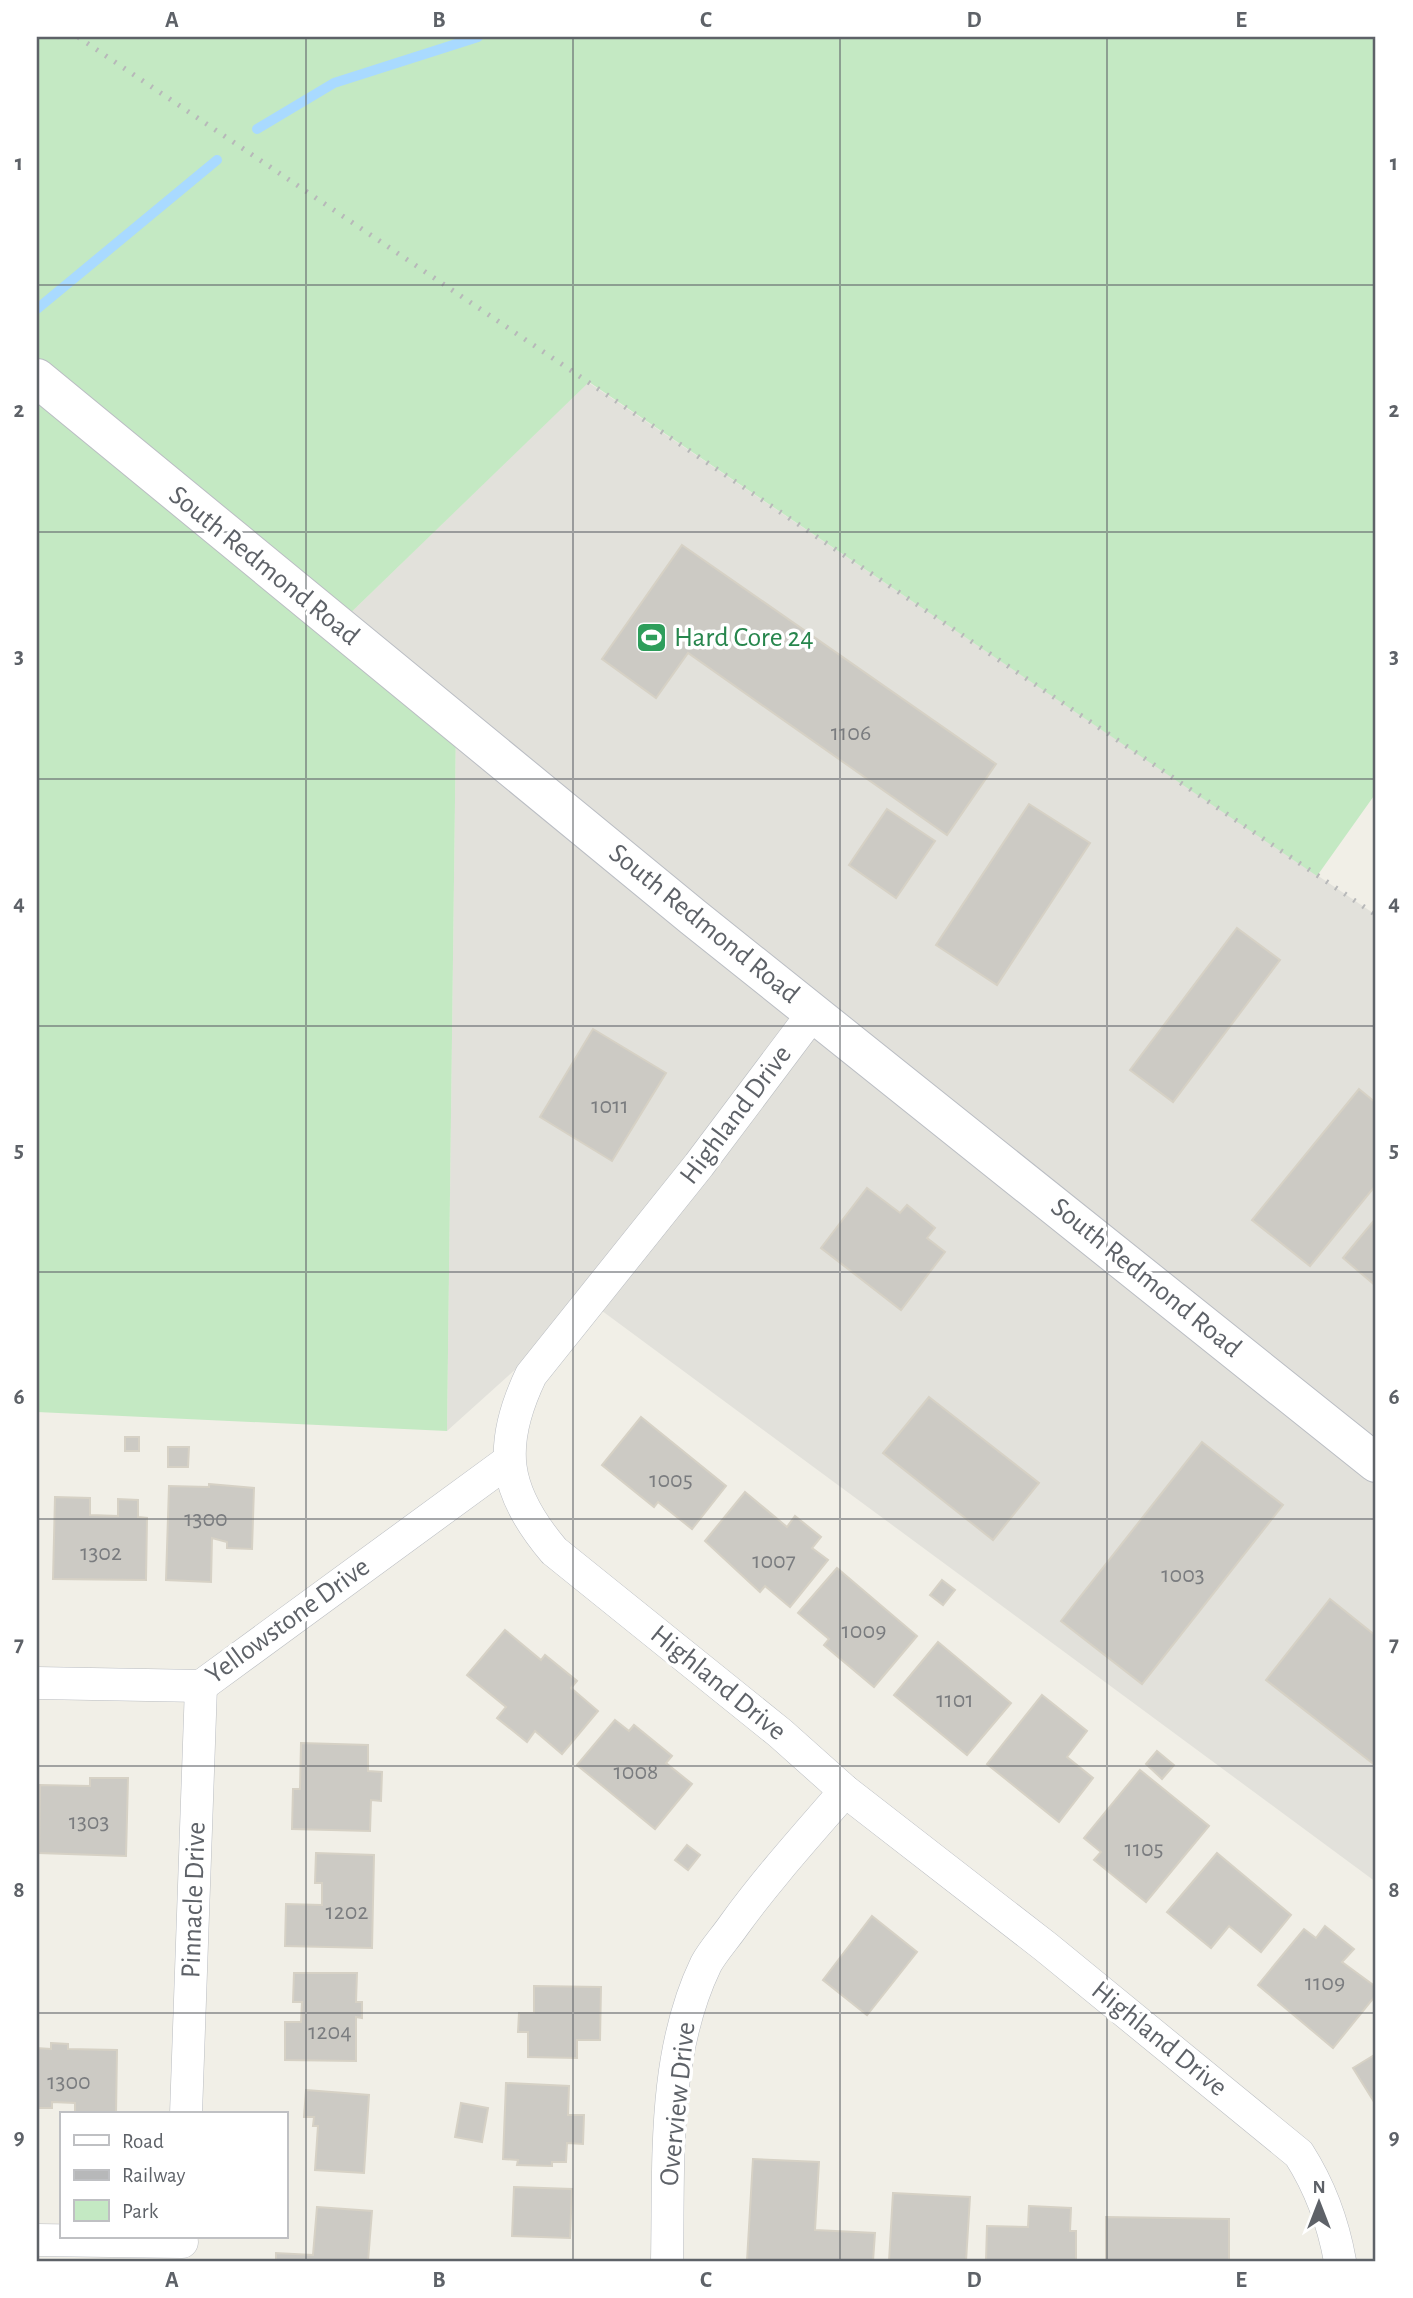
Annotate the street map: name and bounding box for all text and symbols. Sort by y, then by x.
text: A [165,9,179,32]
text: B [432,9,446,32]
text: C [700,9,712,32]
text: D [966,9,982,32]
text: E [1235,9,1247,32]
text: 1 [15,152,23,175]
text: 1 [1390,152,1398,175]
text: 2 [14,399,25,422]
text: 2 [1389,399,1400,422]
street label: South Redmond Road [164,481,364,651]
sports icon: Hard Core 24 [634,621,668,655]
place label: Hard Core 24 [674,624,814,652]
text: 3 [14,645,24,668]
text: 3 [1389,645,1399,668]
house number: 1106 [831,721,871,745]
street label: South Redmond Road [604,839,804,1009]
text: 4 [13,892,25,915]
text: 4 [1388,892,1400,915]
street label: Highland Drive [675,1040,797,1190]
house number: 1011 [591,1094,629,1118]
text: 5 [14,1139,24,1162]
text: 5 [1389,1139,1399,1162]
street label: South Redmond Road [1046,1193,1246,1363]
text: 6 [13,1386,25,1409]
text: 6 [1388,1386,1400,1409]
house number: 1005 [649,1468,693,1492]
house number: 1300 [184,1507,228,1531]
house number: 1302 [80,1541,122,1565]
house number: 1007 [752,1549,796,1573]
street label: Yellowstone Drive [201,1552,375,1690]
house number: 1003 [1161,1563,1205,1587]
house number: 1009 [842,1619,886,1643]
street label: Highland Drive [645,1620,791,1746]
text: 7 [14,1633,24,1656]
text: 7 [1389,1633,1399,1656]
house number: 1101 [936,1688,974,1712]
house number: 1008 [614,1760,658,1784]
house number: 1303 [69,1810,109,1834]
street label: Pinnacle Drive [177,1821,211,1979]
house number: 1105 [1124,1837,1164,1861]
text: 8 [13,1879,25,1902]
text: 8 [1388,1879,1400,1902]
house number: 1202 [326,1900,368,1924]
house number: 1109 [1305,1971,1345,1995]
street label: Highland Drive [1086,1976,1232,2102]
house number: 1204 [308,2020,352,2044]
street label: Overview Drive [655,2021,701,2187]
house number: 1300 [47,2070,91,2094]
legend [60,2112,287,2238]
text: 9 [13,2126,25,2149]
text: 9 [1388,2126,1400,2149]
text: Road [122,2131,164,2152]
text: Railway [122,2165,185,2186]
north arrow [1284,2168,1354,2238]
text: N [1312,2178,1326,2197]
text: Park [122,2201,159,2222]
text: A [165,2269,179,2292]
text: B [432,2269,446,2292]
text: C [700,2269,712,2292]
text: D [966,2269,982,2292]
text: E [1235,2269,1247,2292]

